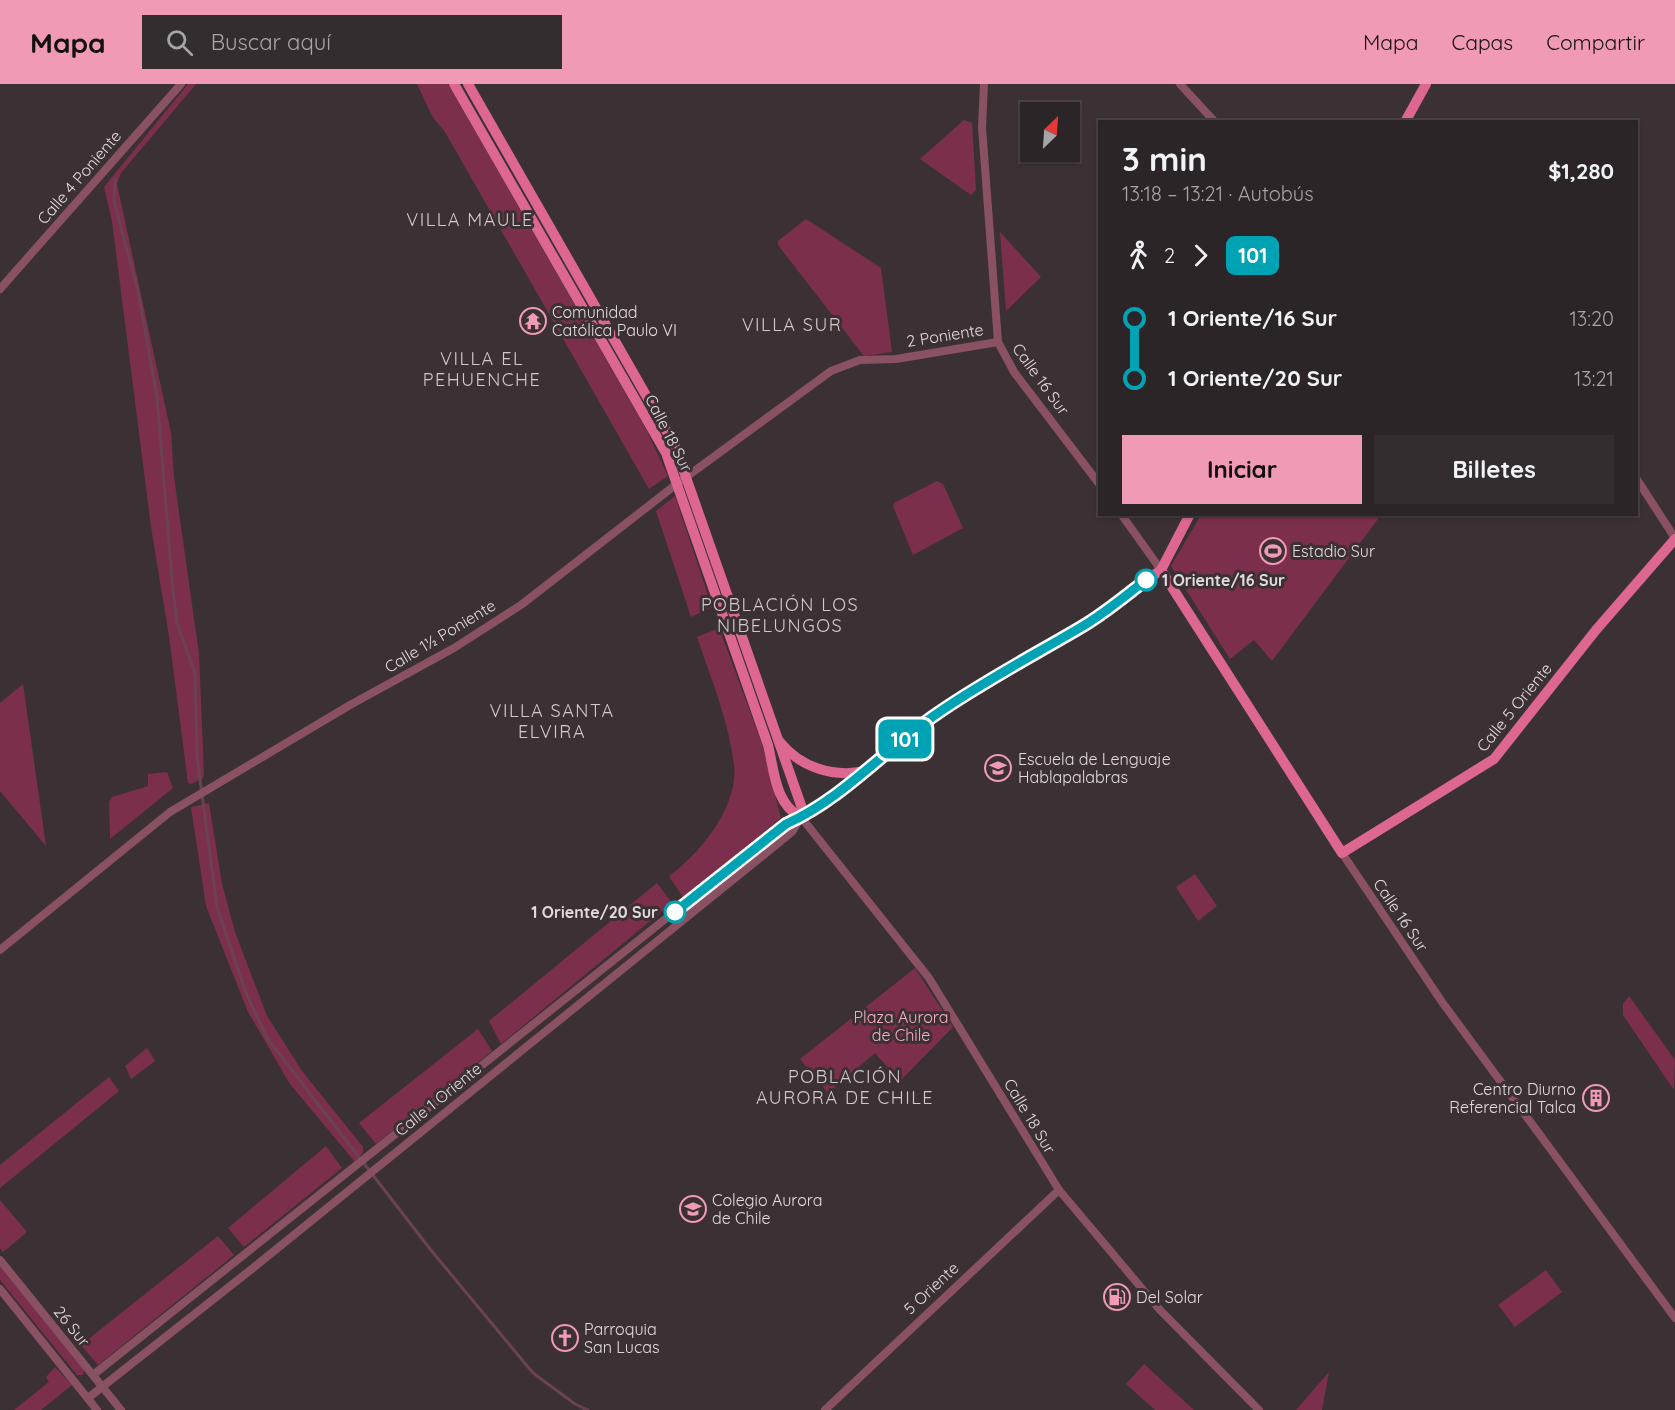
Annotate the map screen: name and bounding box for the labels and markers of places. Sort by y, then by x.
place label: Comunidad Católica Paulo VI [552,302,677,340]
temple icon: Comunidad Católica Paulo VI [518,306,548,336]
sports icon: Estadio Sur [1258,536,1288,566]
place label: Estadio Sur [1292,541,1375,561]
marker: 1 Oriente/16 Sur [1135,569,1157,591]
place label: 1 Oriente/16 Sur [1162,570,1285,590]
place label: Escuela de Lenguaje Hablapalabras [1018,749,1171,787]
school or university icon: Escuela de Lenguaje Hablapalabras [983,753,1013,783]
marker: 1 Oriente/20 Sur [664,901,686,923]
place label: 1 Oriente/20 Sur [531,902,658,922]
place label: Centro Diurno Referencial Talca [1449,1079,1576,1117]
building icon: Centro Diurno Referencial Talca [1581,1083,1611,1113]
place label: Colegio Aurora de Chile [712,1190,822,1228]
school or university icon: Colegio Aurora de Chile [678,1194,708,1224]
fuel station icon: Del Solar [1102,1282,1132,1312]
place label: Del Solar [1136,1287,1203,1307]
place label: Parroquia San Lucas [584,1319,659,1357]
church icon: Parroquia San Lucas [550,1323,580,1353]

